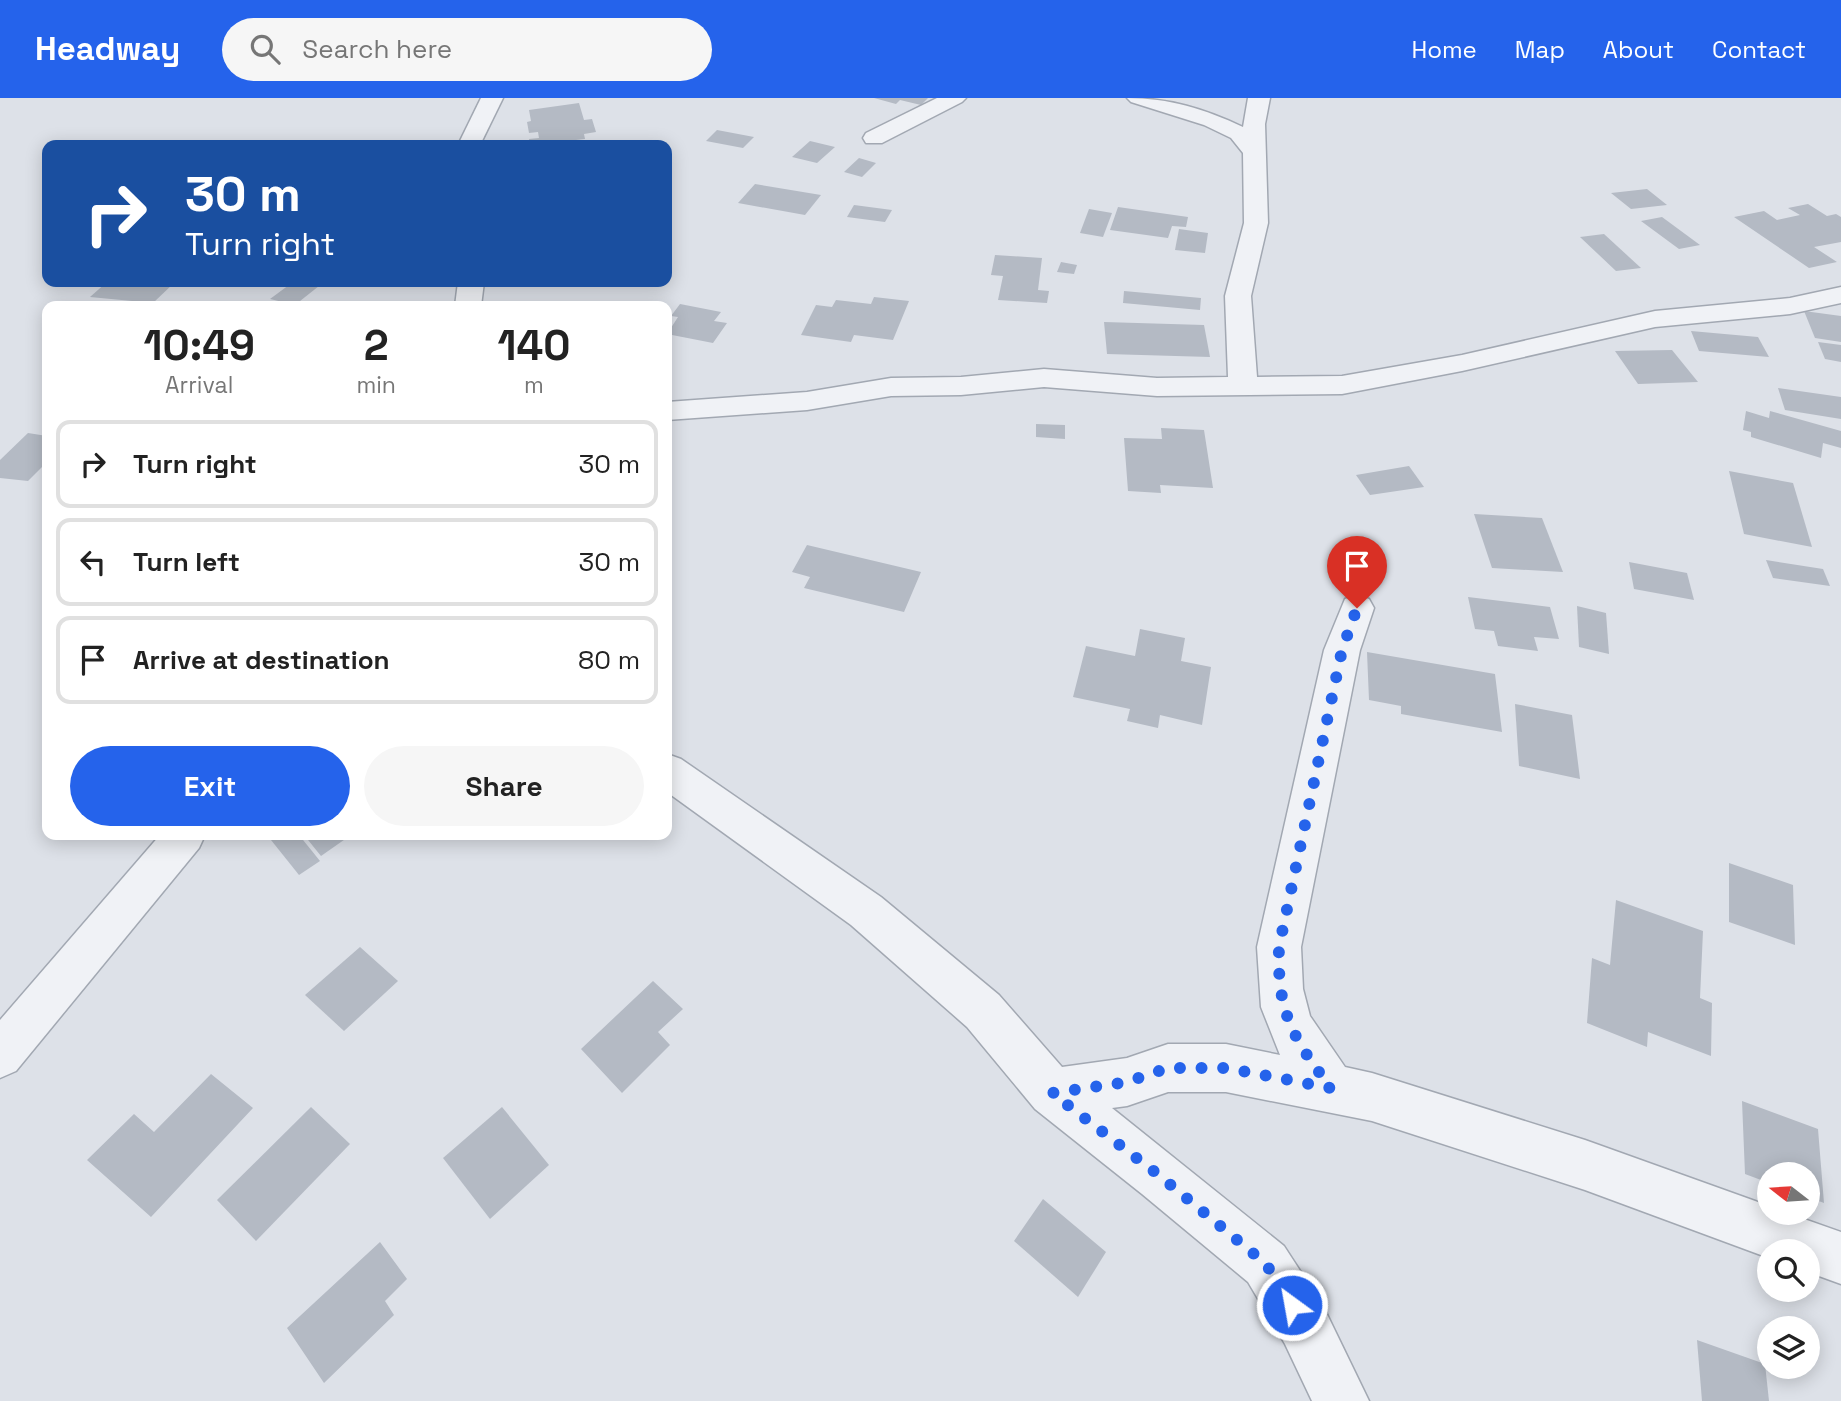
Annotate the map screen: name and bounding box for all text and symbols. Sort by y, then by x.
search box [222,18,712,81]
text: Headway [35,28,180,70]
icon: search [246,30,284,68]
text: Search here [302,32,452,66]
text: Home [1411,34,1477,65]
text: Map [1515,34,1565,65]
text: About [1603,34,1674,65]
text: Contact [1712,34,1806,65]
text: 30 m [185,163,301,225]
icon: right [70,168,161,259]
text: Turn right [185,224,335,264]
text: 10:49 [144,319,255,372]
text: 2 [364,319,389,372]
text: 140 [498,319,570,372]
text: Arrival [165,370,233,400]
text: min [356,370,396,400]
text: m [524,370,544,400]
icon: right [74,445,112,483]
text: Turn right [133,447,257,481]
text: 30 m [579,447,640,481]
pin [1327,536,1387,608]
icon: left [74,543,112,581]
text: Turn left [133,545,240,579]
text: 30 m [579,545,640,579]
icon: arrive [1338,547,1376,585]
icon: arrive [74,641,112,679]
text: Arrive at destination [133,643,390,677]
text: 80 m [578,643,640,677]
button: Exit [70,746,350,826]
button: Share [364,746,644,826]
north arrow [1757,1162,1820,1225]
map controls [1757,1162,1820,1379]
button: search [1757,1239,1820,1302]
position arrow [1255,1268,1329,1342]
button: layers [1757,1316,1820,1379]

